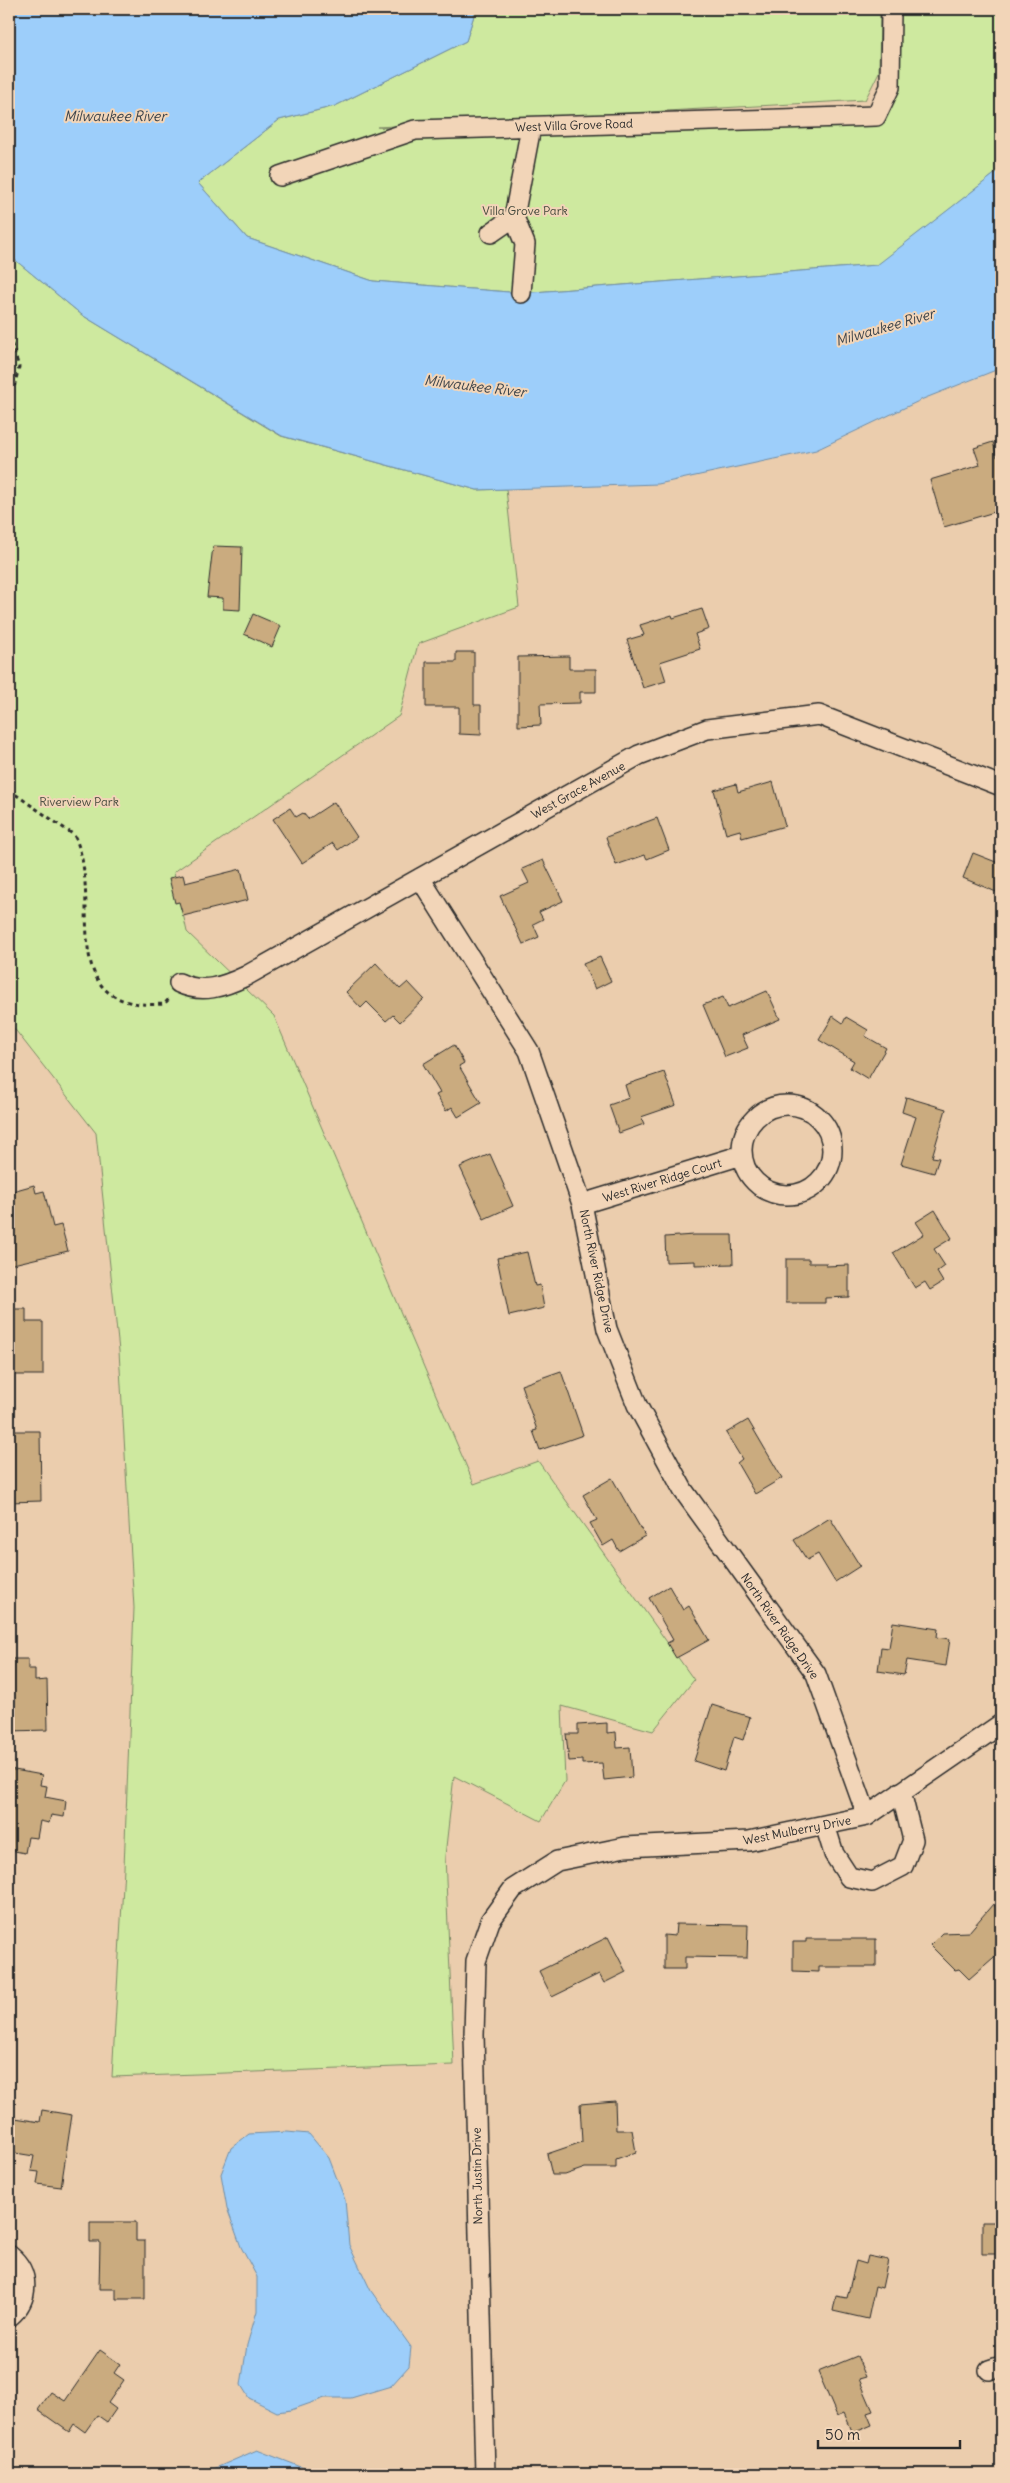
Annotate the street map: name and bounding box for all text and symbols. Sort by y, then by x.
water label: Milwaukee River [64,107,168,125]
street label: West Villa Grove Road [515,115,633,135]
park label: Villa Grove Park [482,203,568,218]
water label: Milwaukee River [833,304,939,350]
water label: Milwaukee River [423,371,529,401]
street label: West Grace Avenue [528,758,628,822]
park label: Riverview Park [39,794,119,809]
street label: West River Ridge Court [601,1155,723,1205]
street label: North River Ridge Drive [577,1208,617,1334]
street label: North River Ridge Drive [738,1570,822,1682]
street label: West Mulberry Drive [742,1812,852,1848]
street label: North Justin Drive [469,2127,485,2225]
scale bar [818,2418,960,2450]
text: 50 m [825,2425,860,2444]

